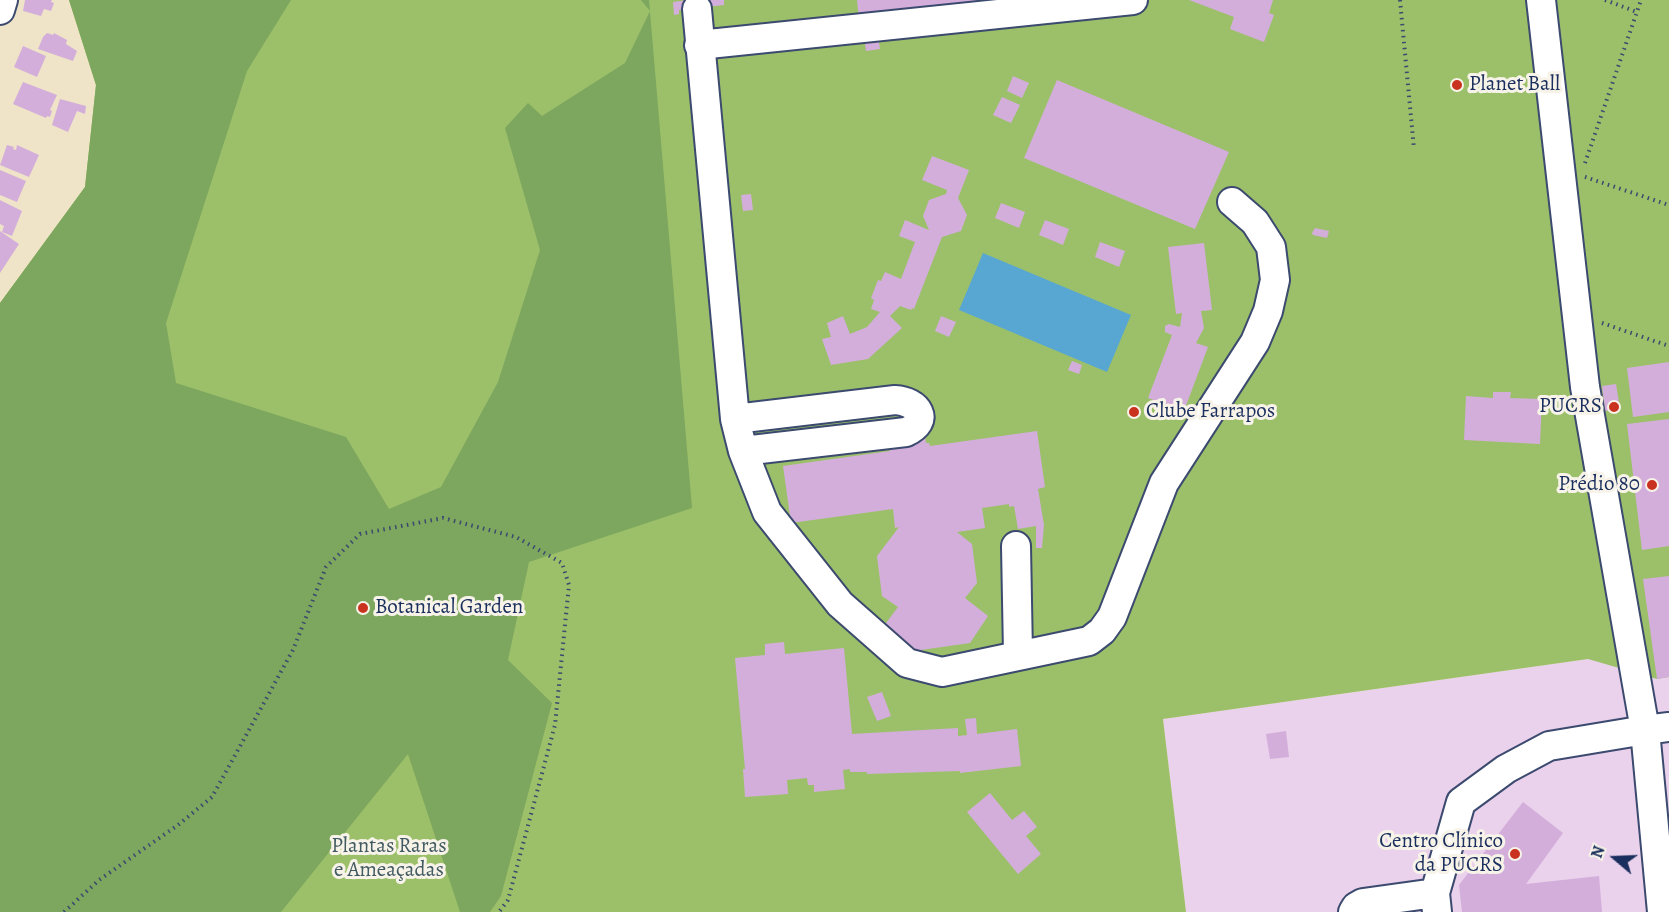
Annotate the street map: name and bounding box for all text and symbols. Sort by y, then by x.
place label: Planet Ball [1469,72,1560,98]
marker: Planet Ball [1450,78,1464,92]
place label: PUCRS [1539,394,1602,420]
place label: Clube Farrapos [1146,399,1275,425]
marker: PUCRS [1607,400,1621,414]
marker: Clube Farrapos [1127,405,1141,419]
place label: Prédio 80 [1558,472,1640,498]
marker: Prédio 80 [1645,478,1659,492]
place label: Botanical Garden [375,595,523,621]
marker: Botanical Garden [356,601,370,615]
north arrow [1585,828,1645,888]
place label: Centro Clínico da PUCRS [1379,829,1503,879]
park label: Plantas Raras e Ameaçadas [331,834,447,884]
text: N [1586,843,1610,861]
marker: Centro Clínico da PUCRS [1508,847,1522,861]

